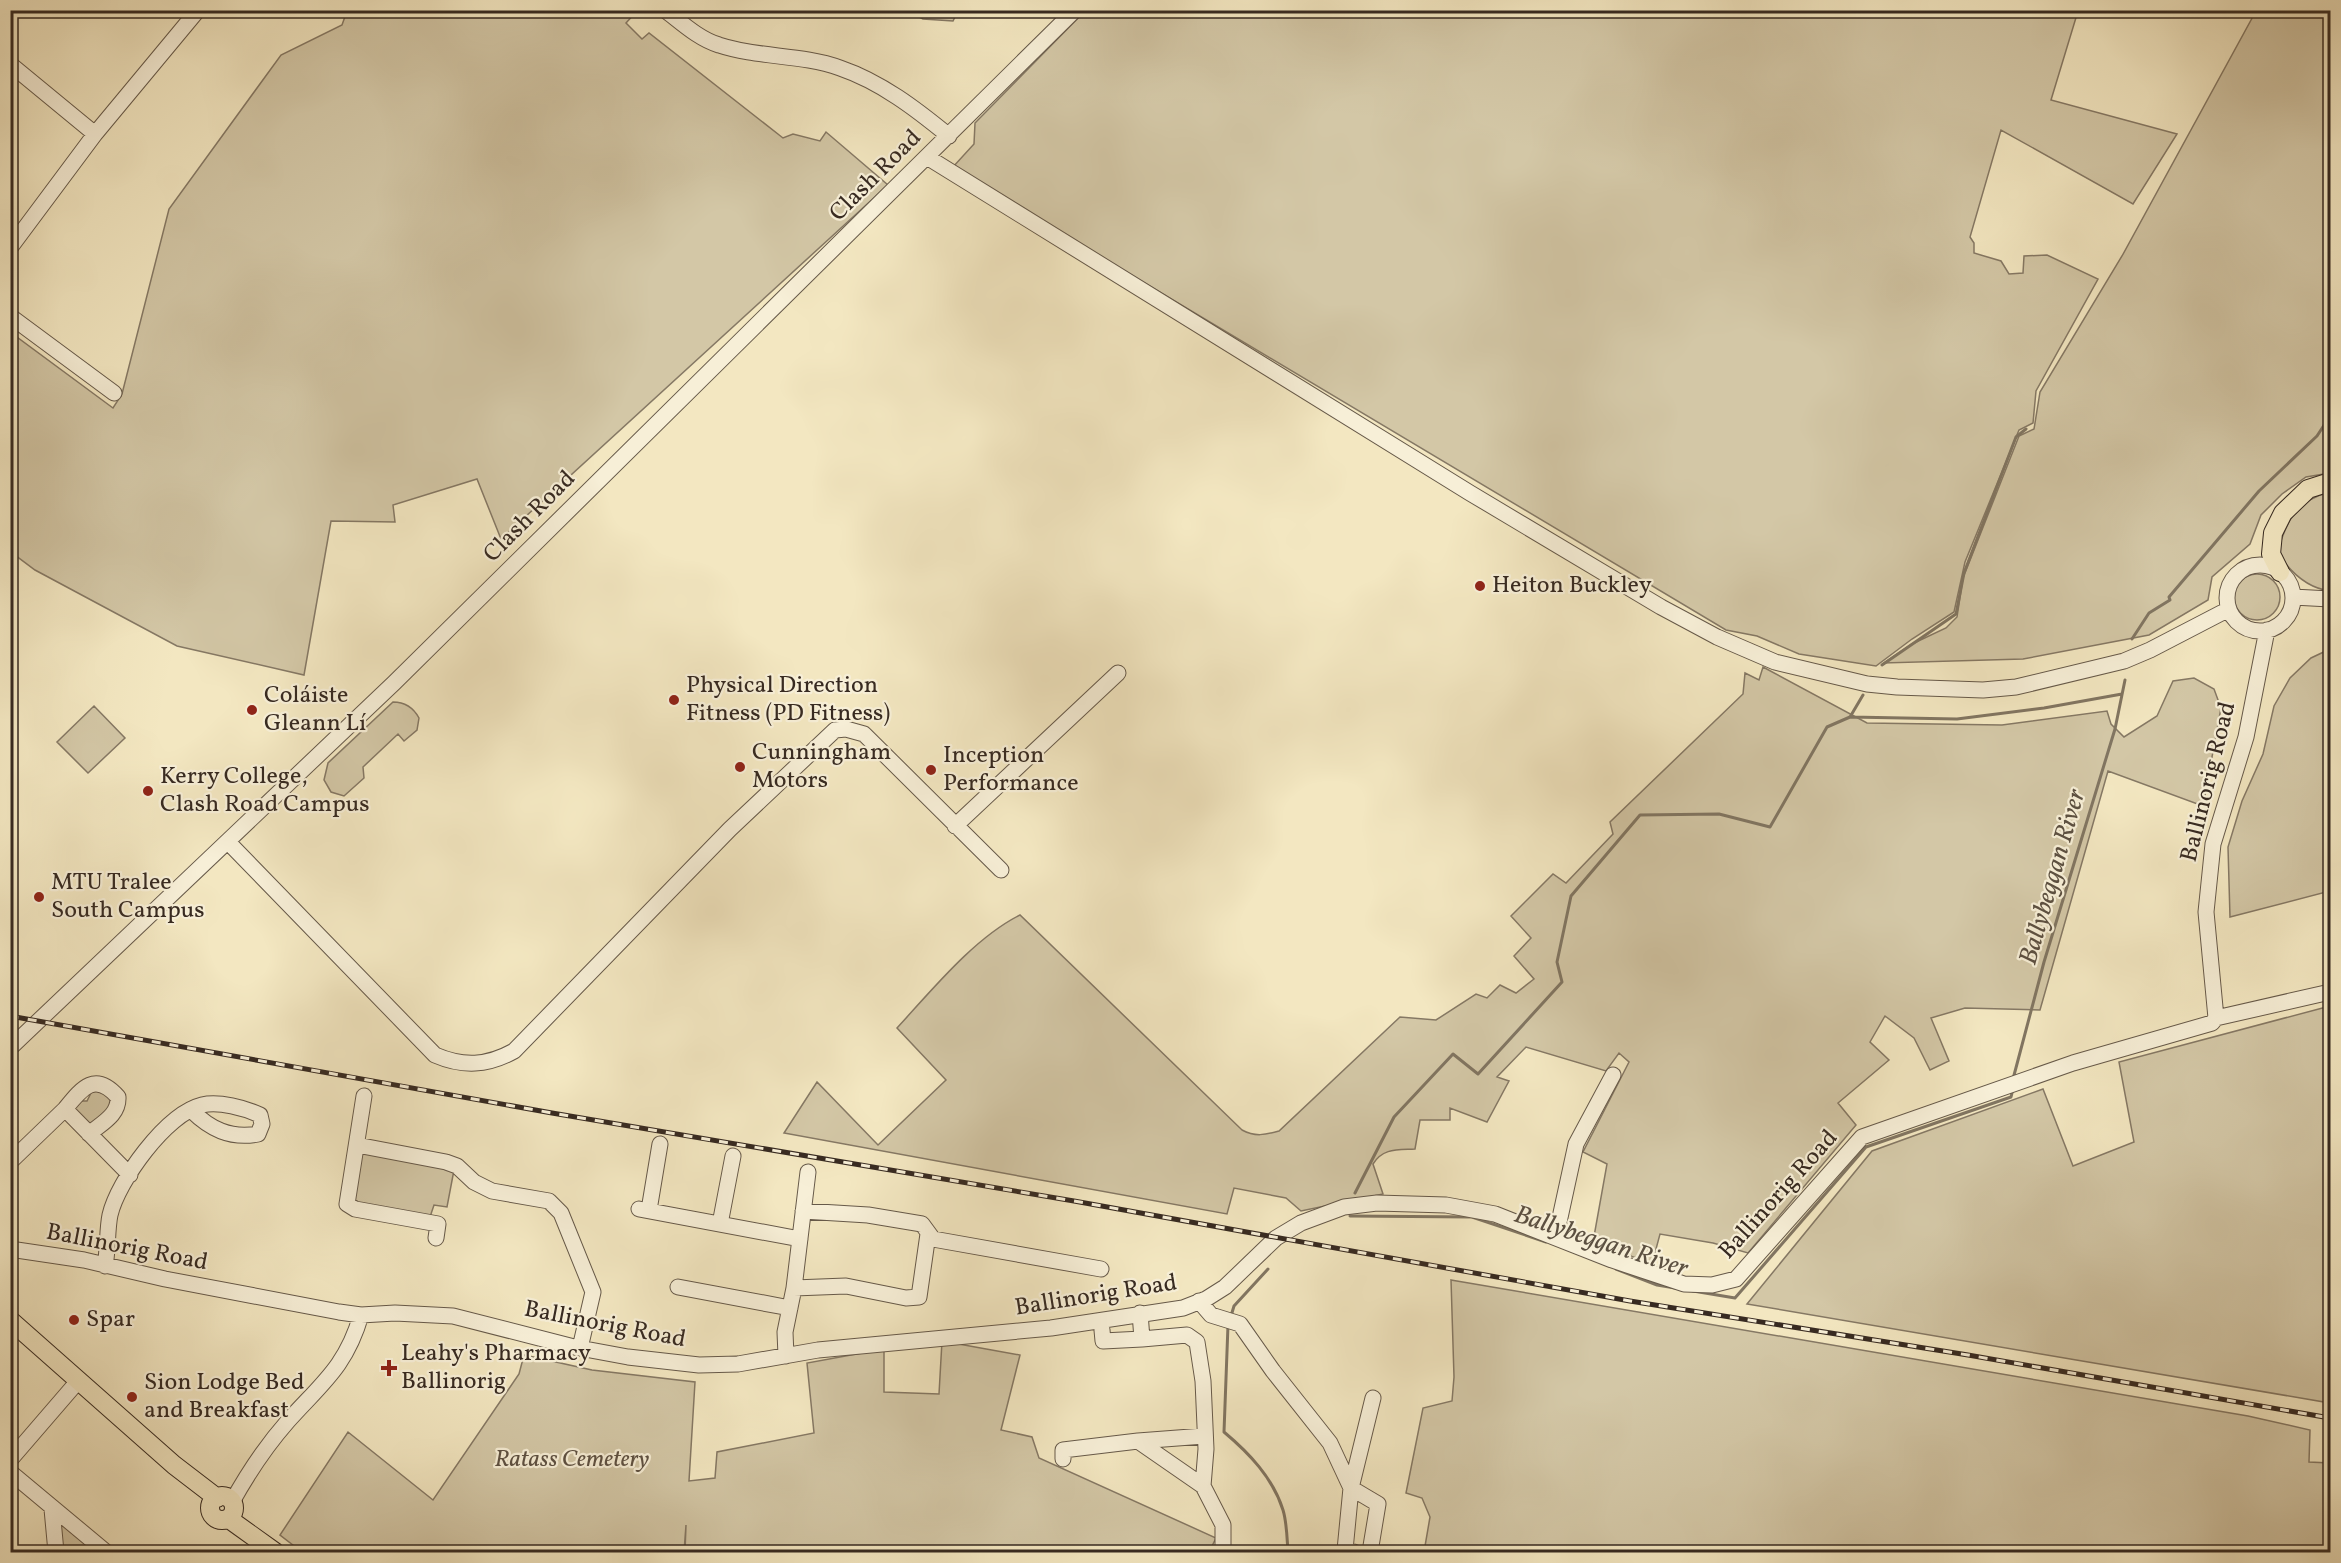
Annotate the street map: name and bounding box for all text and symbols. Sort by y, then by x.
street label: Clash Road [822,122,930,230]
street label: Clash Road [476,463,584,571]
place label: Heiton Buckley [1492,569,1652,603]
marker: Heiton Buckley [1473,579,1487,593]
place label: Physical Direction Fitness (PD Fitness) [686,669,890,731]
place label: Coláiste Gleann Lí [264,679,366,741]
marker: Physical Direction Fitness (PD Fitness) [667,693,681,707]
street label: Ballinorig Road [2173,698,2245,866]
marker: Coláiste Gleann Lí [245,703,259,717]
place label: Cunningham Motors [752,736,891,798]
place label: Inception Performance [943,739,1079,801]
place label: Kerry College, Clash Road Campus [160,760,370,822]
marker: Cunningham Motors [733,760,747,774]
marker: Inception Performance [924,763,938,777]
marker: Kerry College, Clash Road Campus [141,784,155,798]
water label: Ballybeggan River [2011,785,2095,969]
place label: MTU Tralee South Campus [51,866,205,928]
marker: MTU Tralee South Campus [32,890,46,904]
street label: Ballinorig Road [1711,1123,1847,1267]
water label: Ballybeggan River [1509,1197,1693,1287]
street label: Ballinorig Road [43,1216,211,1280]
street label: Ballinorig Road [1012,1266,1180,1326]
street label: Ballinorig Road [521,1293,689,1357]
place label: Spar [86,1303,135,1337]
marker: Spar [67,1313,81,1327]
place label: Leahy's Pharmacy Ballinorig [401,1337,591,1399]
marker: Leahy's Pharmacy Ballinorig [382,1361,396,1375]
place label: Sion Lodge Bed and Breakfast [144,1366,304,1428]
marker: Sion Lodge Bed and Breakfast [125,1390,139,1404]
park label: Ratass Cemetery [495,1443,650,1477]

